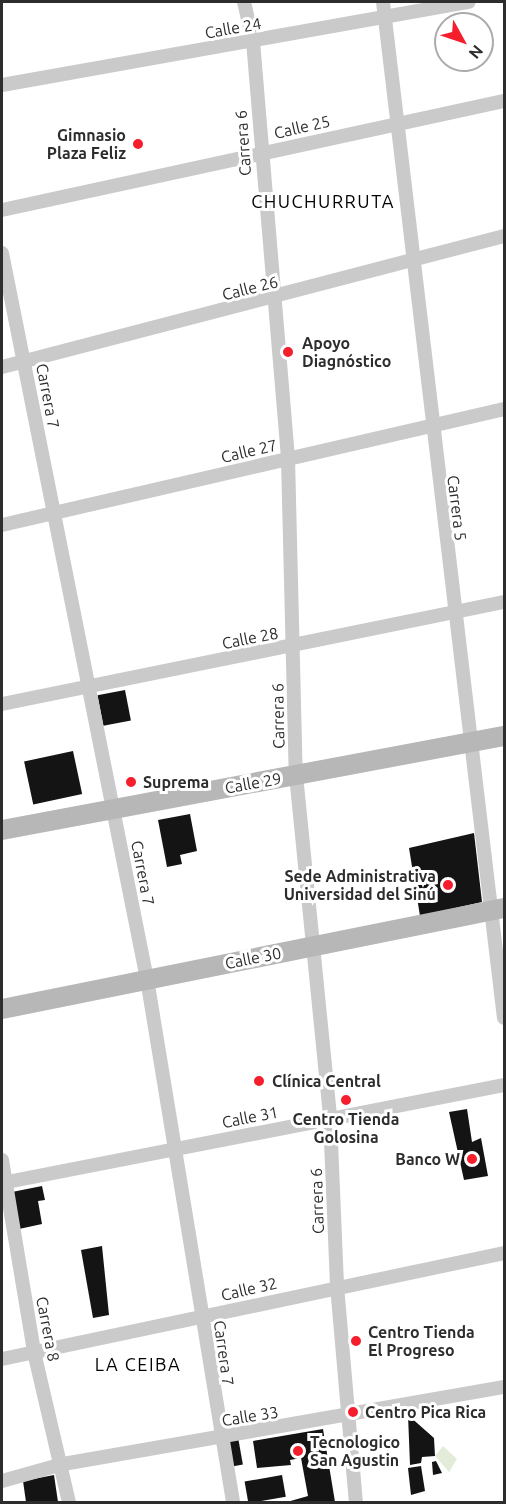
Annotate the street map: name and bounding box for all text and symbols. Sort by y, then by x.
north arrow [434,12,494,72]
street label: Calle 24 [203,14,263,42]
text: N [466,42,487,63]
street label: Carrera 6 [231,109,255,177]
street label: Calle 25 [272,111,332,143]
place label: Gimnasio Plaza Feliz [47,125,126,163]
marker: Gimnasio Plaza Feliz [131,137,145,151]
district label: CHUCHURRUTA [251,190,395,212]
street label: Calle 26 [220,272,280,304]
place label: Apoyo Diagnóstico [302,333,391,371]
marker: Apoyo Diagnóstico [279,343,297,361]
street label: Carrera 7 [32,362,64,430]
street label: Calle 27 [219,435,279,467]
street label: Carrera 5 [443,474,471,542]
street label: Calle 28 [220,623,280,653]
street label: Carrera 6 [268,683,288,749]
street label: Calle 29 [223,769,283,797]
place label: Suprema [143,772,209,792]
marker: Suprema [124,775,138,789]
street label: Carrera 7 [127,839,159,907]
place label: Sede Administrativa Universidad del Sinú [284,866,436,904]
marker: Sede Administrativa Universidad del Sinú [441,878,455,892]
street label: Calle 30 [223,943,283,973]
place label: Clínica Central [272,1071,381,1091]
marker: Clínica Central [250,1072,268,1090]
marker: Centro Tienda Golosina [339,1093,353,1107]
street label: Calle 31 [220,1102,280,1132]
place label: Centro Tienda Golosina [293,1109,399,1147]
place label: Banco W [395,1149,460,1169]
marker: Banco W [465,1152,479,1166]
street label: Carrera 6 [306,1168,328,1234]
street label: Calle 32 [219,1273,279,1305]
street label: Carrera 8 [32,1295,64,1363]
street label: Carrera 7 [210,1319,238,1387]
place label: Centro Tienda El Progreso [368,1322,475,1360]
marker: Centro Tienda El Progreso [349,1334,363,1348]
district label: LA CEIBA [95,1353,181,1375]
street label: Calle 33 [220,1402,280,1430]
place label: Centro Pica Rica [365,1402,486,1422]
marker: Centro Pica Rica [346,1405,360,1419]
place label: Tecnologico San Agustin [310,1432,400,1470]
marker: Tecnologico San Agustin [291,1444,305,1458]

